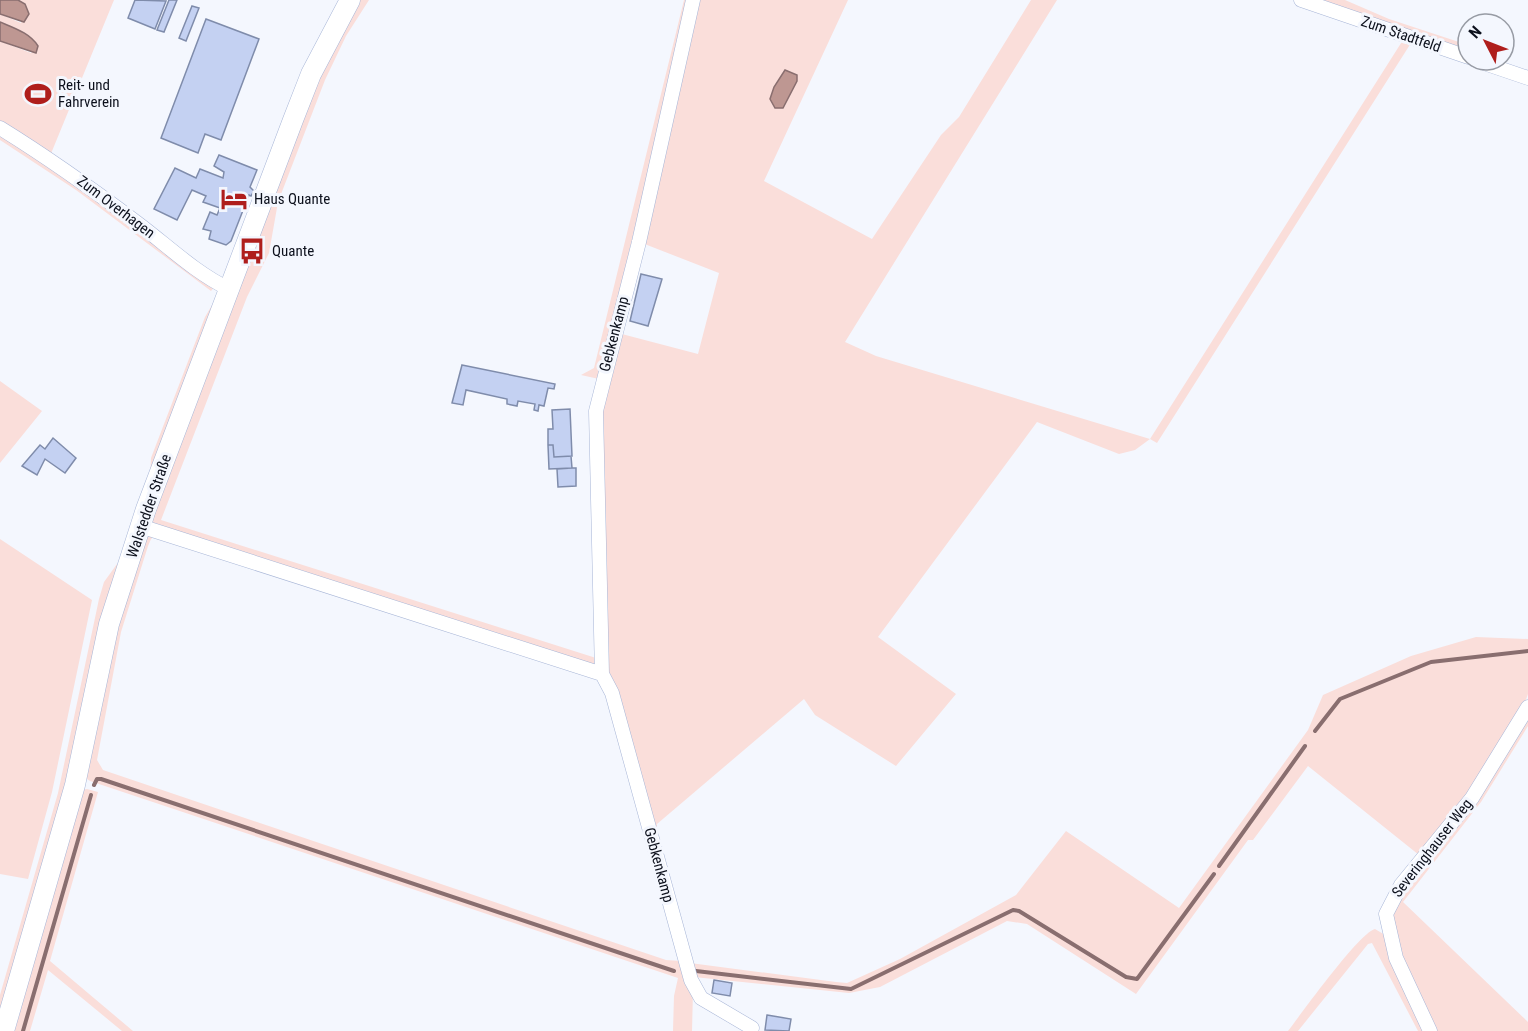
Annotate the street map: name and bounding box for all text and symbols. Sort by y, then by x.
street label: Zum Stadtfeld [1359,12,1443,56]
north arrow [1456,12,1516,72]
text: N [1465,22,1486,42]
place label: Reit- und Fahrverein [58,76,120,111]
sports icon: Reit- und Fahrverein [23,79,53,109]
street label: Zum Overhagen [74,172,158,242]
hotel icon: Haus Quante [219,184,249,214]
place label: Haus Quante [254,190,330,208]
bus stop icon: Quante [237,236,267,266]
place label: Quante [272,242,314,260]
street label: Gebkenkamp [595,295,633,373]
street label: Walstedder Straße [123,452,175,560]
street label: Severinghauser Weg [1388,795,1476,901]
street label: Gebkenkamp [640,826,678,904]

